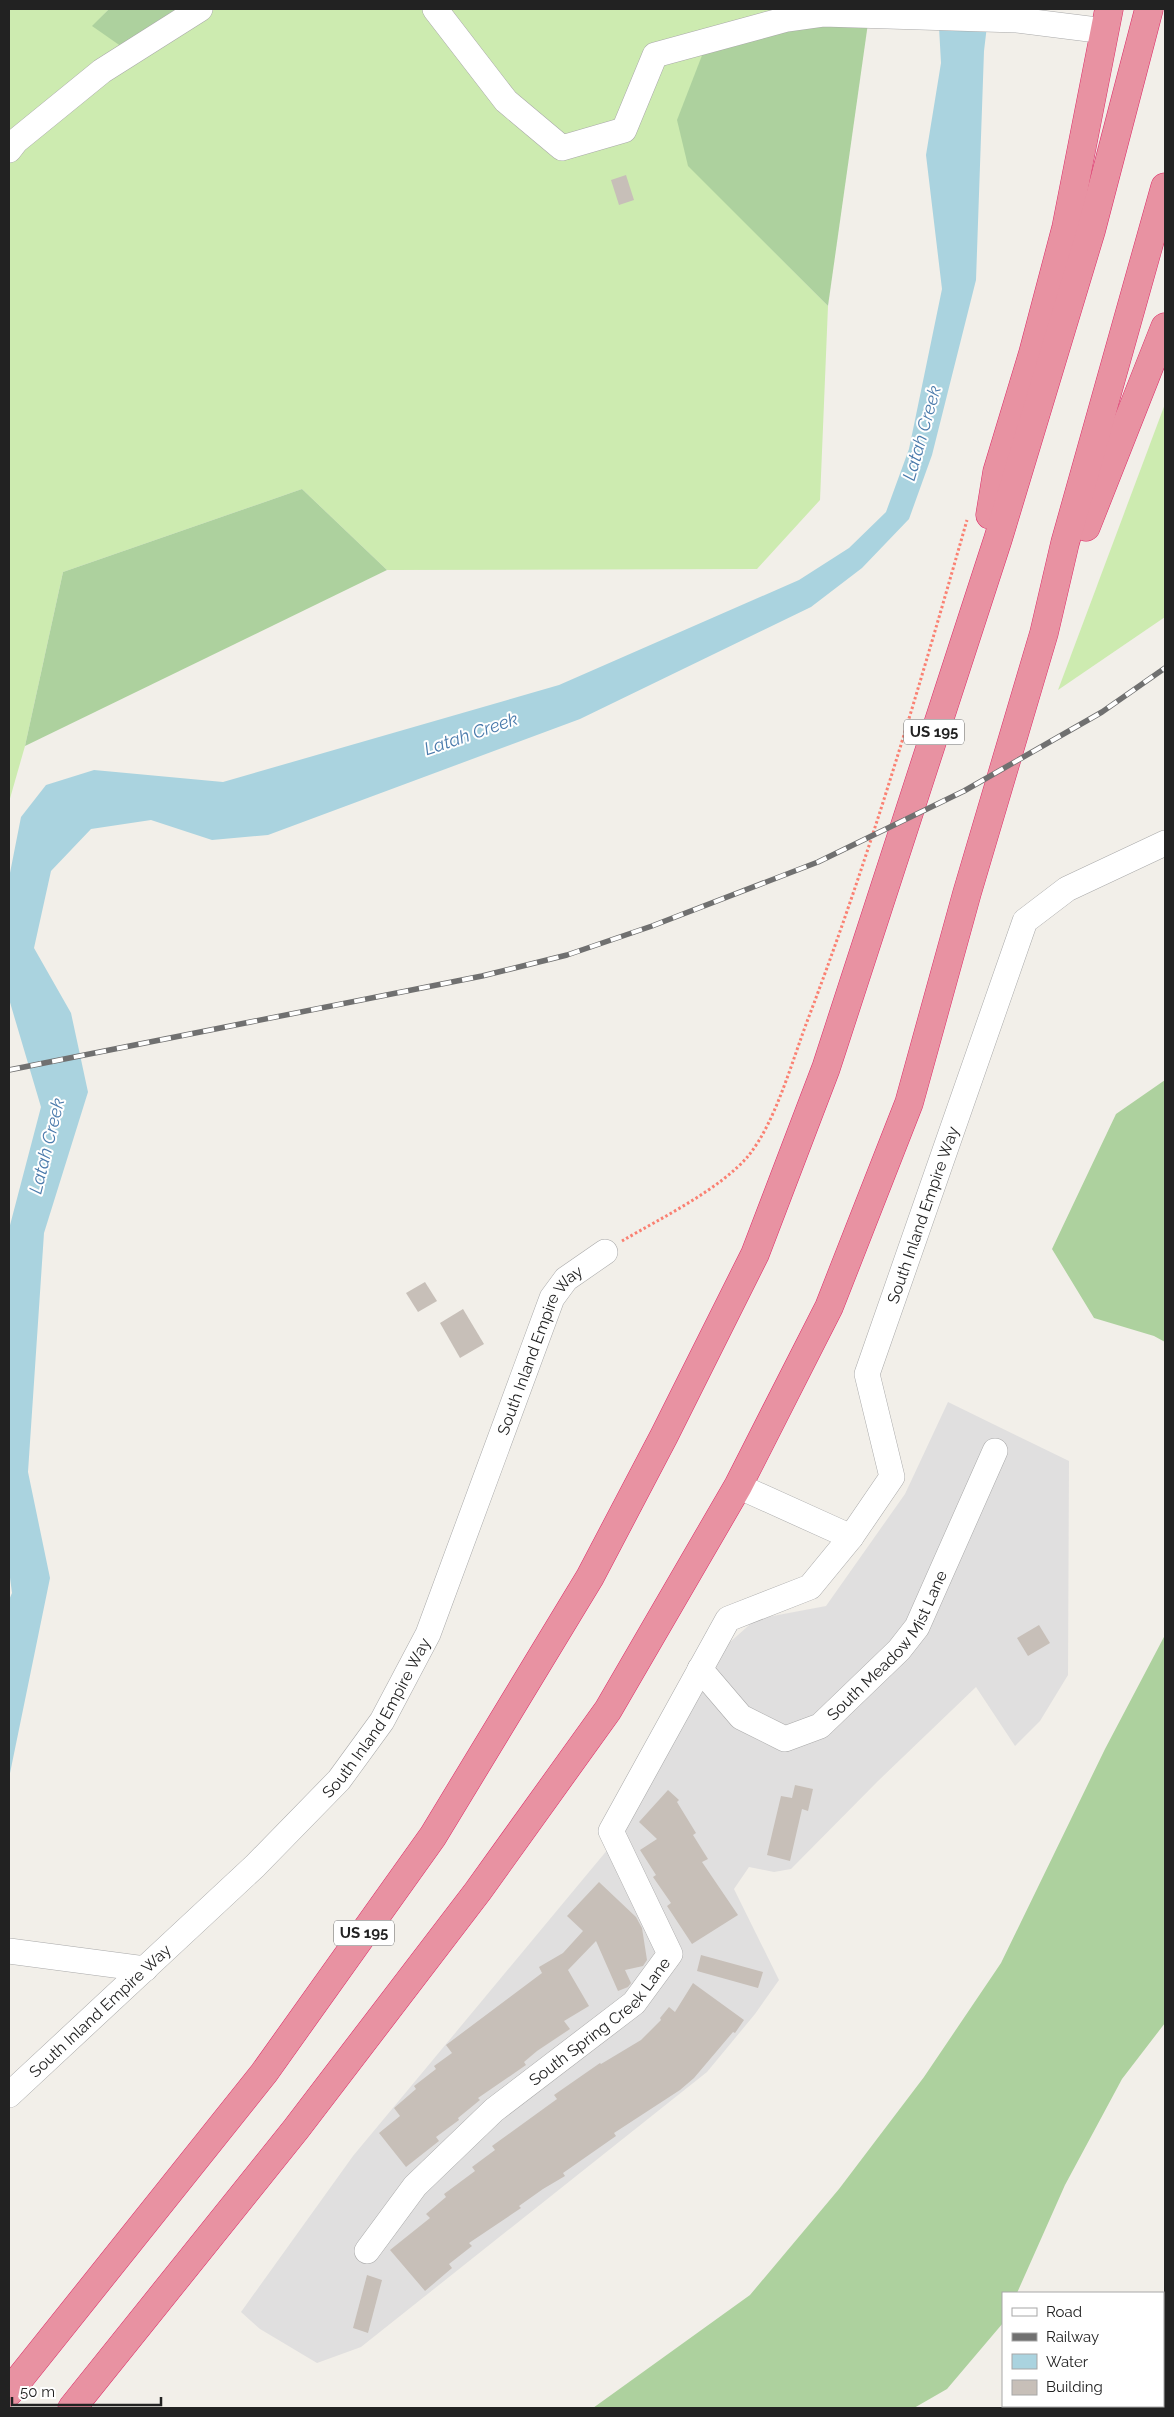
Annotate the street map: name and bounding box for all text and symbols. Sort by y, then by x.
water label: Latah Creek [898,383,945,483]
water label: Latah Creek [421,708,521,759]
road number: US 195 [904,720,964,744]
water label: Latah Creek [24,1096,69,1196]
street label: South Inland Empire Way [883,1123,963,1306]
street label: South Inland Empire Way [493,1261,587,1438]
street label: South Meadow Mist Lane [823,1568,951,1724]
street label: South Inland Empire Way [318,1634,434,1802]
road number: US 195 [334,1920,394,1946]
street label: South Inland Empire Way [25,1940,175,2081]
street label: South Spring Creek Lane [525,1954,674,2090]
legend [1002,2292,1164,2407]
text: Road [1046,2303,1082,2321]
text: Railway [1046,2328,1099,2346]
text: Water [1046,2353,1089,2371]
scale bar [12,2374,161,2406]
text: Building [1046,2378,1103,2396]
text: 50 m [20,2383,55,2401]

